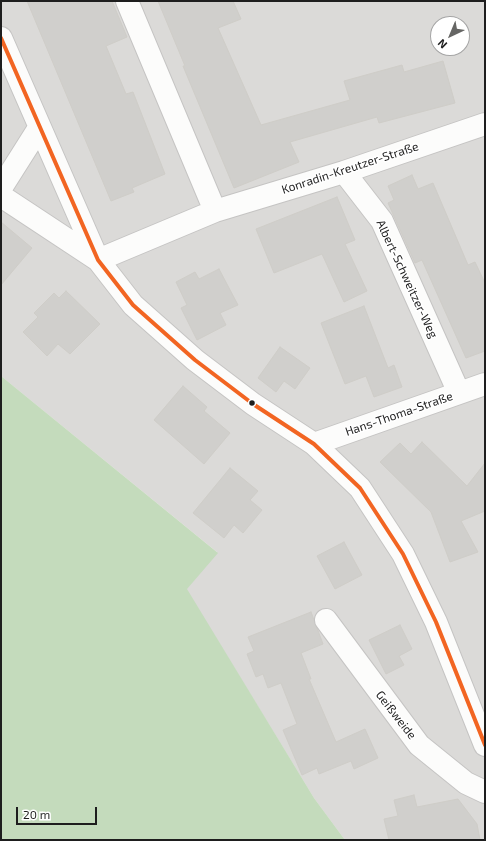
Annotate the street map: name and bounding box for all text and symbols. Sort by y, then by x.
north arrow [430,16,470,56]
text: N [435,37,449,52]
street label: Konradin-Kreutzer-Straße [280,139,420,197]
street label: Albert-Schweitzer-Weg [373,218,441,340]
street label: Hans-Thoma-Straße [343,389,455,439]
unlabelled marker [247,398,257,408]
street label: Geißweide [373,688,419,742]
scale bar [18,799,99,825]
text: 20 m [23,807,50,821]

